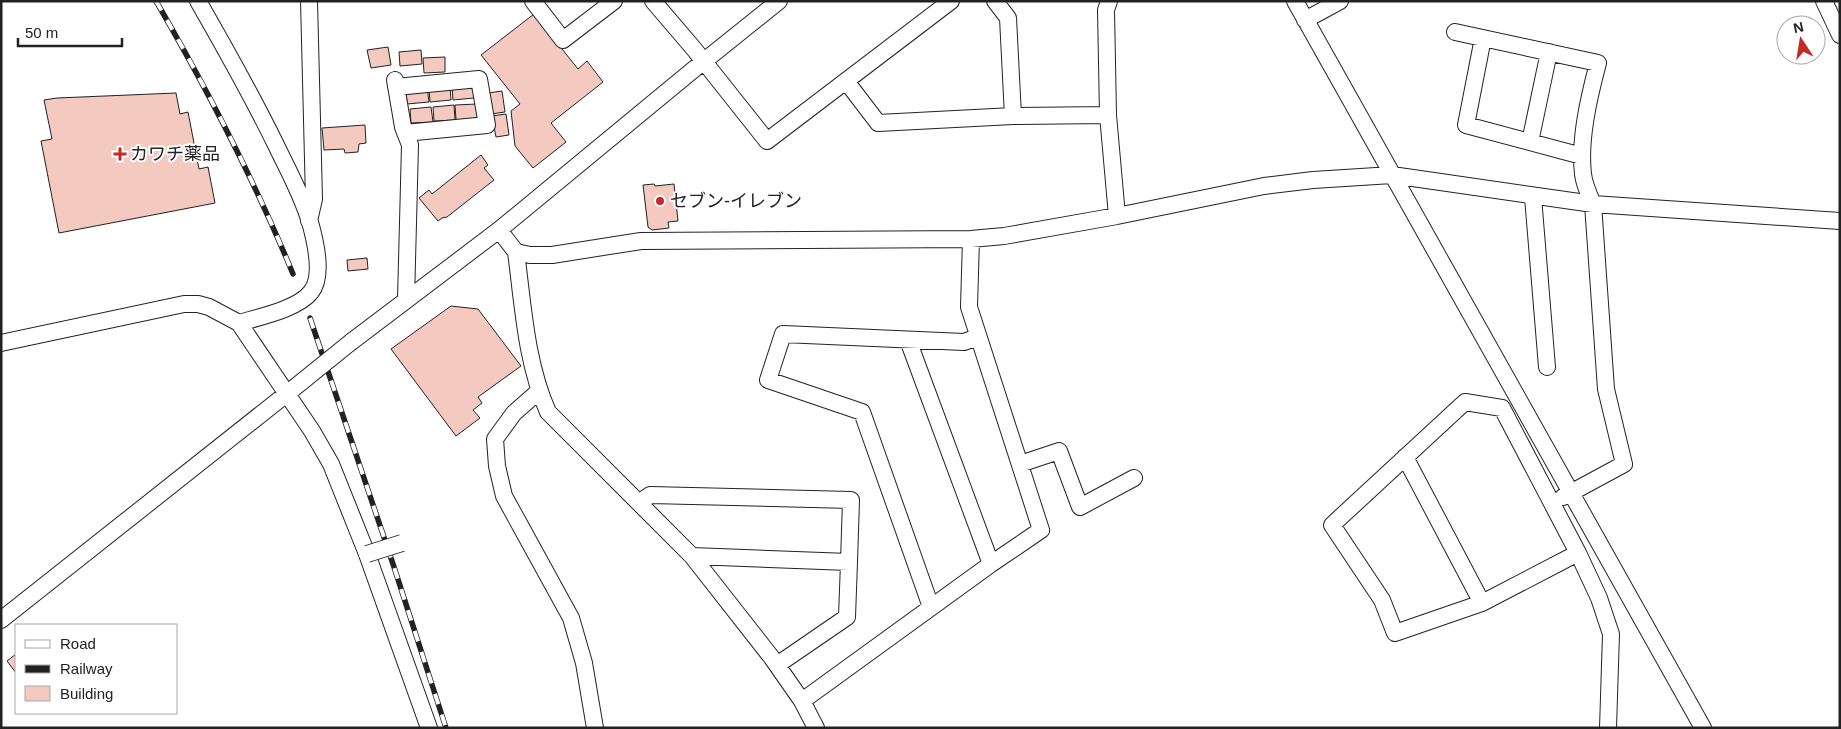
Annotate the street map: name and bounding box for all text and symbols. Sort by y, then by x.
scale bar [18,15,121,47]
north arrow [1776,15,1826,65]
text: N [1792,18,1805,36]
text: 50 m [25,24,58,41]
place label: カワチ薬品 [130,144,220,164]
marker: カワチ薬品 [114,148,126,160]
place label: セブン-イレブン [670,191,802,211]
marker: セブン-イレブン [654,195,666,207]
legend [15,624,178,714]
text: Road [60,635,96,652]
text: Railway [60,660,113,677]
text: Building [60,685,113,702]

